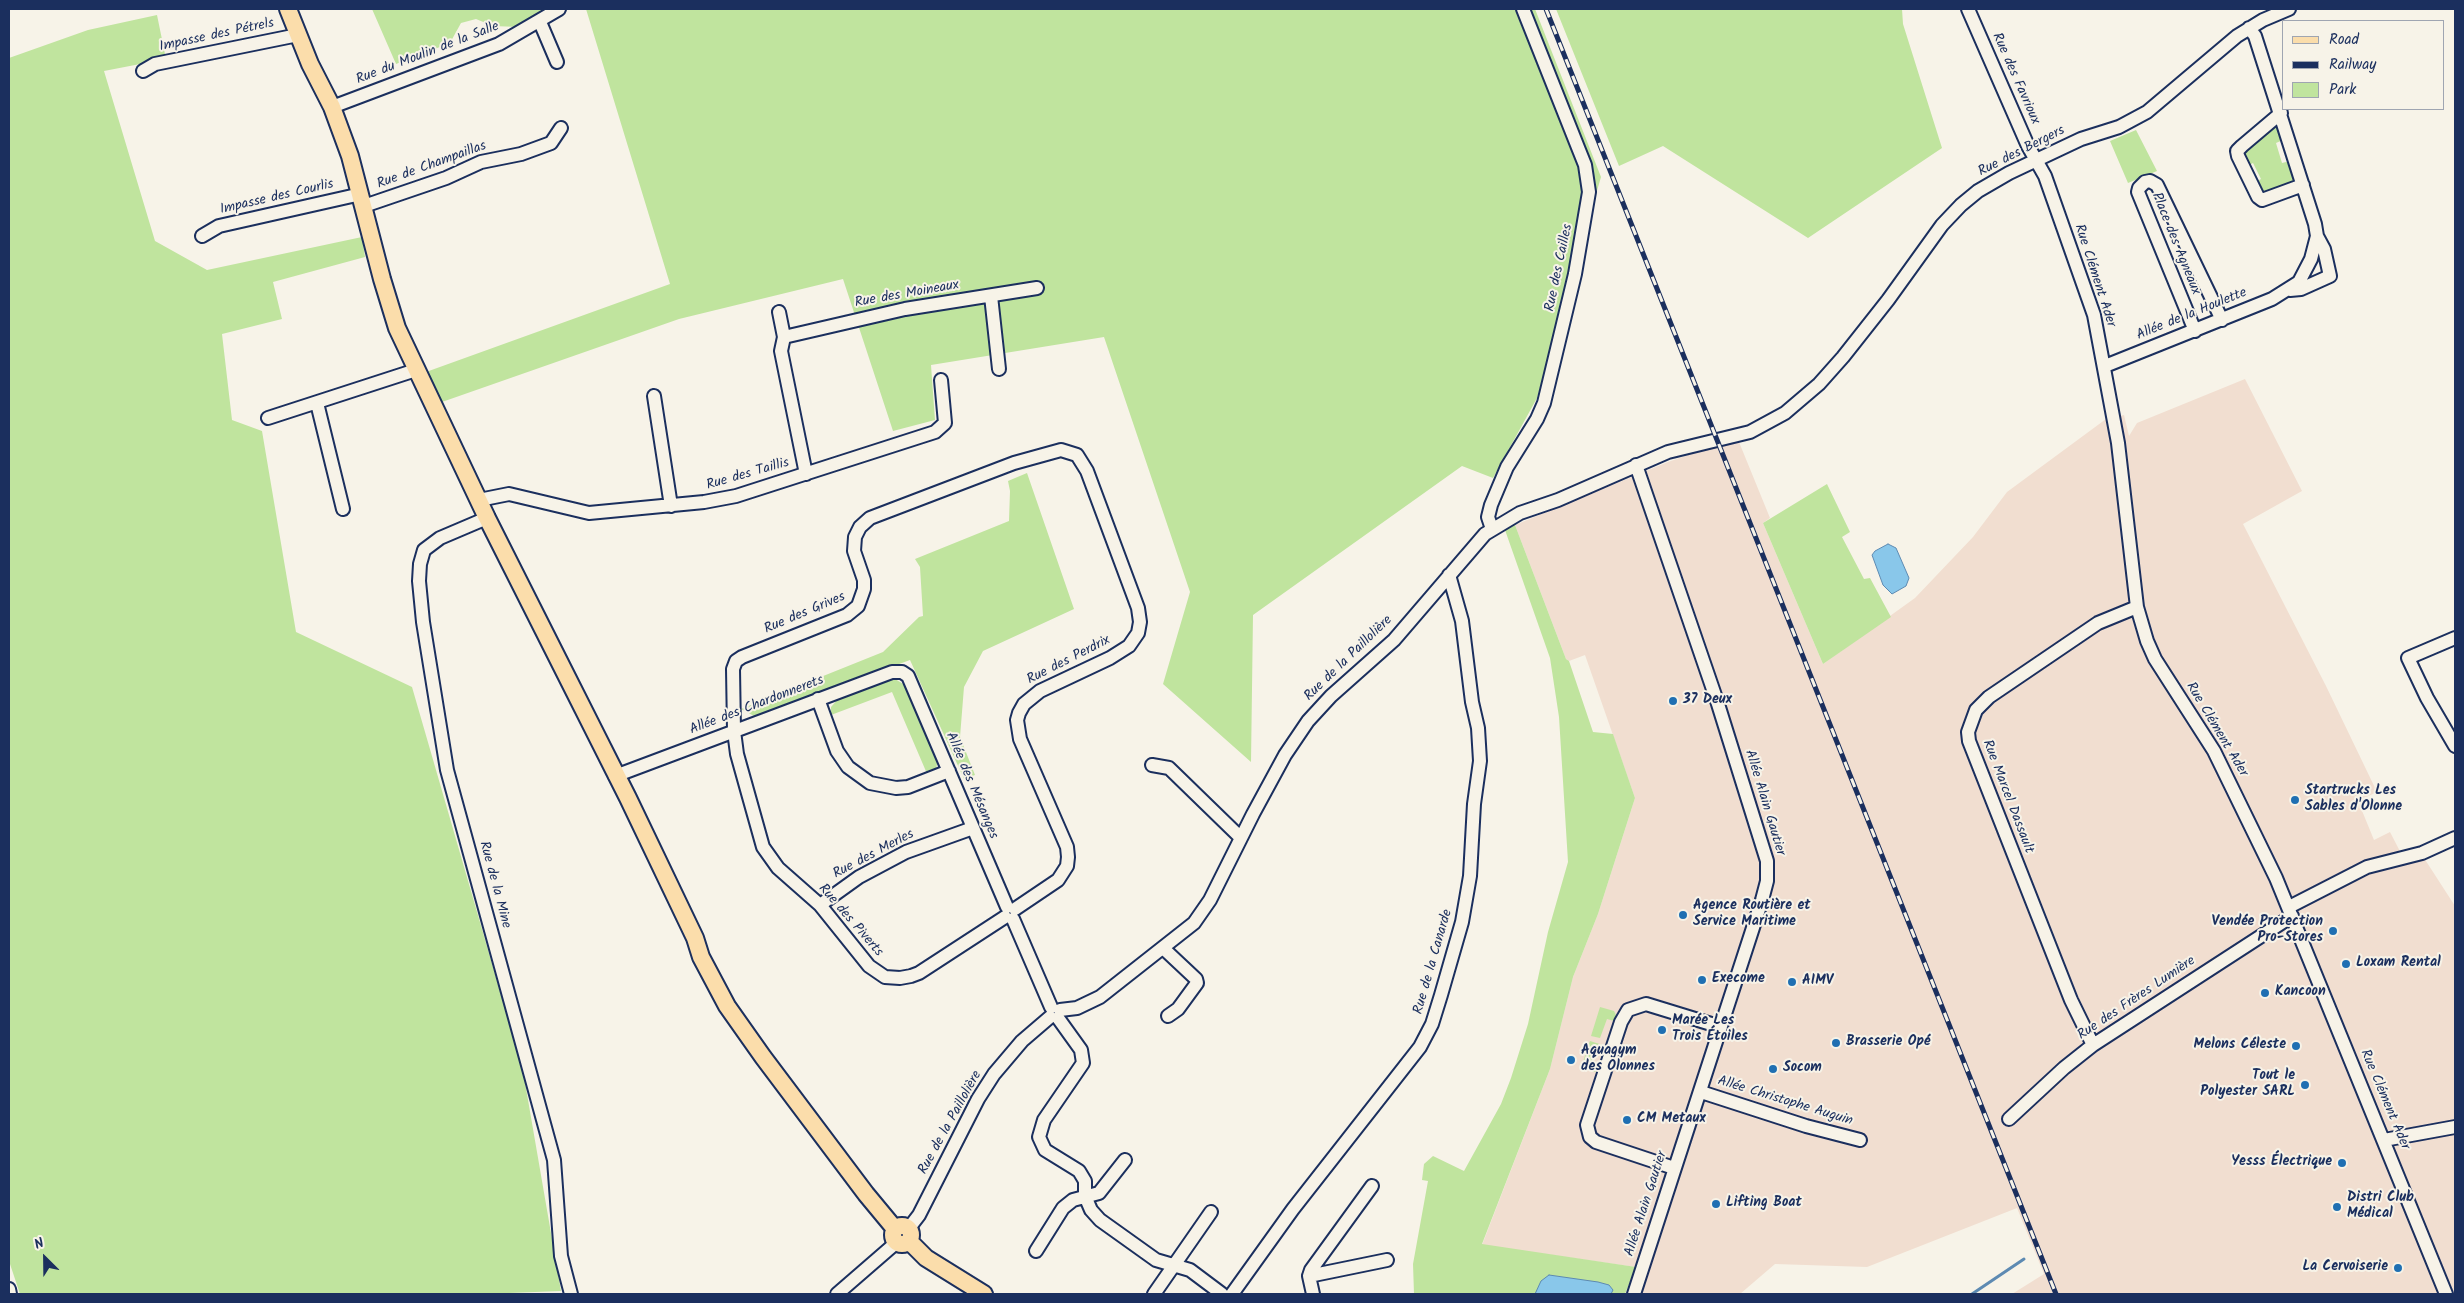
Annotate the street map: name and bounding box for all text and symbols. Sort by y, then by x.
street label: Impasse des Pétrels [158,16,276,56]
street label: Rue du Moulin de la Salle [354,19,502,89]
legend [2282,20,2444,110]
text: Road [2329,28,2359,52]
street label: Rue des Favrioux [1987,31,2043,127]
text: Railway [2329,53,2376,77]
text: Park [2329,78,2356,102]
street label: Rue des Bergers [1976,123,2068,181]
street label: Rue de Champaillas [375,138,489,194]
street label: Impasse des Courlis [218,177,336,219]
street label: Place des Agneaux [2147,190,2203,298]
street label: Rue Clément Ader [2069,222,2119,330]
street label: Rue des Cailles [1543,223,1577,313]
street label: Rue des Moineaux [854,278,960,312]
street label: Allée de la Houlette [2134,285,2250,345]
street label: Rue des Taillis [705,455,791,495]
street label: Rue des Grives [762,589,848,639]
street label: Rue de la Paillolière [1301,613,1397,705]
street label: Rue des Perdrix [1025,633,1113,689]
street label: Allée des Chardonnerets [688,673,826,739]
street label: Rue Clément Ader [2181,680,2251,780]
place label: 37 Deux [1683,693,1732,709]
marker: 37 Deux [1667,695,1679,707]
street label: Allée des Mésanges [941,730,1001,842]
street label: Rue Marcel Dassault [1978,738,2036,856]
street label: Allée Alain Gautier [1740,748,1788,858]
place label: Startrucks Les Sables d'Olonne [2305,784,2402,816]
marker: Startrucks Les Sables d'Olonne [2289,794,2301,806]
street label: Rue des Merles [831,827,917,883]
street label: Rue de la Mine [474,840,514,930]
street label: Rue des Piverts [814,881,886,961]
place label: Agence Routière et Service Maritime [1693,899,1811,932]
street label: Rue de la Canarde [1411,908,1457,1016]
marker: Agence Routière et Service Maritime [1677,909,1689,921]
place label: Vendée Protection Pro-Stores [2212,915,2323,948]
marker: Vendée Protection Pro-Stores [2327,925,2339,937]
street label: Rue des Frères Lumière [2075,953,2199,1045]
place label: Loxam Rental [2356,956,2441,972]
marker: Loxam Rental [2340,958,2352,970]
place label: Execome [1712,972,1765,988]
marker: Execome [1696,974,1708,986]
place label: AIMV [1802,974,1833,990]
marker: AIMV [1786,976,1798,988]
place label: Kancoon [2275,985,2326,1001]
marker: Kancoon [2259,987,2271,999]
place label: Marée Les Trois Étoiles [1672,1014,1748,1046]
marker: Marée Les Trois Étoiles [1656,1024,1668,1036]
place label: Brasserie Opé [1846,1035,1930,1051]
marker: Brasserie Opé [1830,1037,1842,1049]
place label: Melons Céleste [2194,1038,2286,1054]
marker: Melons Céleste [2290,1040,2302,1052]
place label: Aquagym des Olonnes [1581,1044,1655,1076]
street label: Rue Clément Ader [2355,1047,2413,1153]
marker: Aquagym des Olonnes [1565,1054,1577,1066]
place label: Socom [1783,1061,1822,1077]
marker: Socom [1767,1063,1779,1075]
street label: Rue de la Paillolière [916,1068,986,1178]
place label: Tout le Polyester SARL [2200,1069,2295,1102]
street label: Allée Christophe Auguin [1715,1073,1855,1131]
marker: Tout le Polyester SARL [2299,1079,2311,1091]
place label: CM Metaux [1637,1112,1706,1128]
marker: CM Metaux [1621,1114,1633,1126]
street label: Allée Alain Gautier [1622,1149,1672,1259]
place label: Yesss Électrique [2231,1155,2332,1171]
marker: Yesss Électrique [2336,1157,2348,1169]
place label: Distri Club Médical [2347,1191,2414,1224]
place label: Lifting Boat [1726,1196,1802,1212]
marker: Lifting Boat [1710,1198,1722,1210]
marker: Distri Club Médical [2331,1201,2343,1213]
text: N [31,1232,48,1256]
north arrow [20,1233,70,1283]
place label: La Cervoiserie [2302,1260,2388,1276]
marker: La Cervoiserie [2392,1262,2404,1274]

